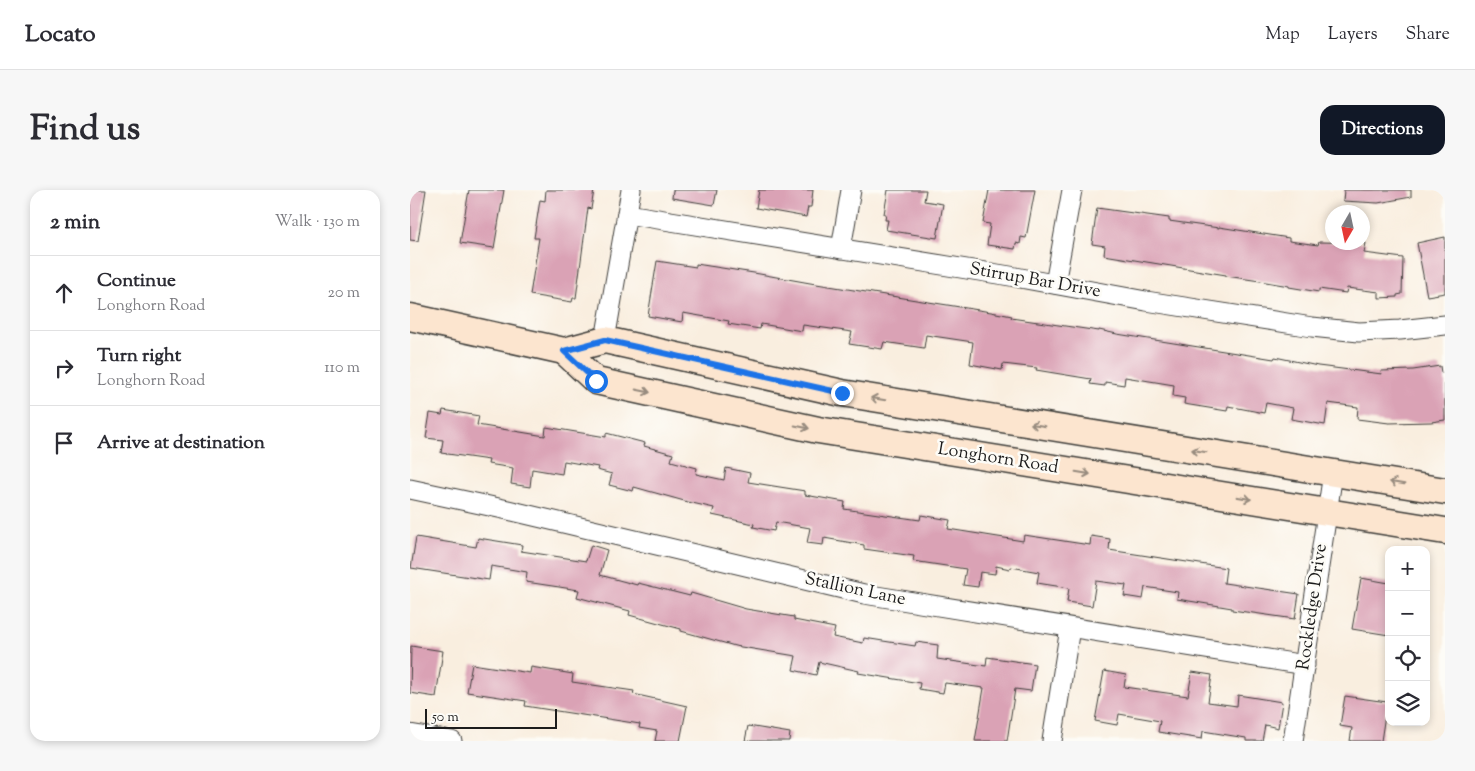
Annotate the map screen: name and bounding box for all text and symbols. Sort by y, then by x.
text: Locato [25,18,96,52]
text: Map [1265,22,1300,48]
text: Layers [1328,22,1378,48]
text: Share [1406,22,1450,48]
text: Find us [30,105,140,156]
button: Directions [1320,105,1445,155]
north arrow [1325,205,1370,250]
text: 2 min [50,208,100,238]
text: Walk · 130 m [275,211,360,234]
street label: Stirrup Bar Drive [967,257,1103,305]
text: Continue [97,268,176,295]
icon: ahead [50,279,78,307]
text: 20 m [327,282,360,305]
text: Longhorn Road [97,295,205,318]
text: Turn right [97,343,181,370]
icon: right [50,354,78,382]
text: 110 m [324,357,360,380]
text: Longhorn Road [97,370,205,393]
route start [585,370,608,393]
route end [831,382,854,405]
one-way arrow [635,387,651,397]
one-way arrow [870,393,886,403]
one-way arrow [1030,419,1046,429]
one-way arrow [794,422,810,432]
icon: arrive [50,429,78,457]
text: Arrive at destination [97,430,265,457]
street label: Longhorn Road [936,437,1060,481]
one-way arrow [1191,445,1207,455]
one-way arrow [1075,468,1091,478]
one-way arrow [1389,478,1405,488]
one-way arrow [1235,494,1251,504]
street label: Rockledge Drive [1291,542,1335,672]
map controls [1385,546,1430,726]
button: + [1385,546,1430,591]
street label: Stallion Lane [802,567,908,613]
button: − [1385,591,1430,636]
button: locate [1385,636,1430,681]
button: layers [1385,681,1430,726]
scale bar [425,706,558,729]
text: 50 m [432,708,459,728]

